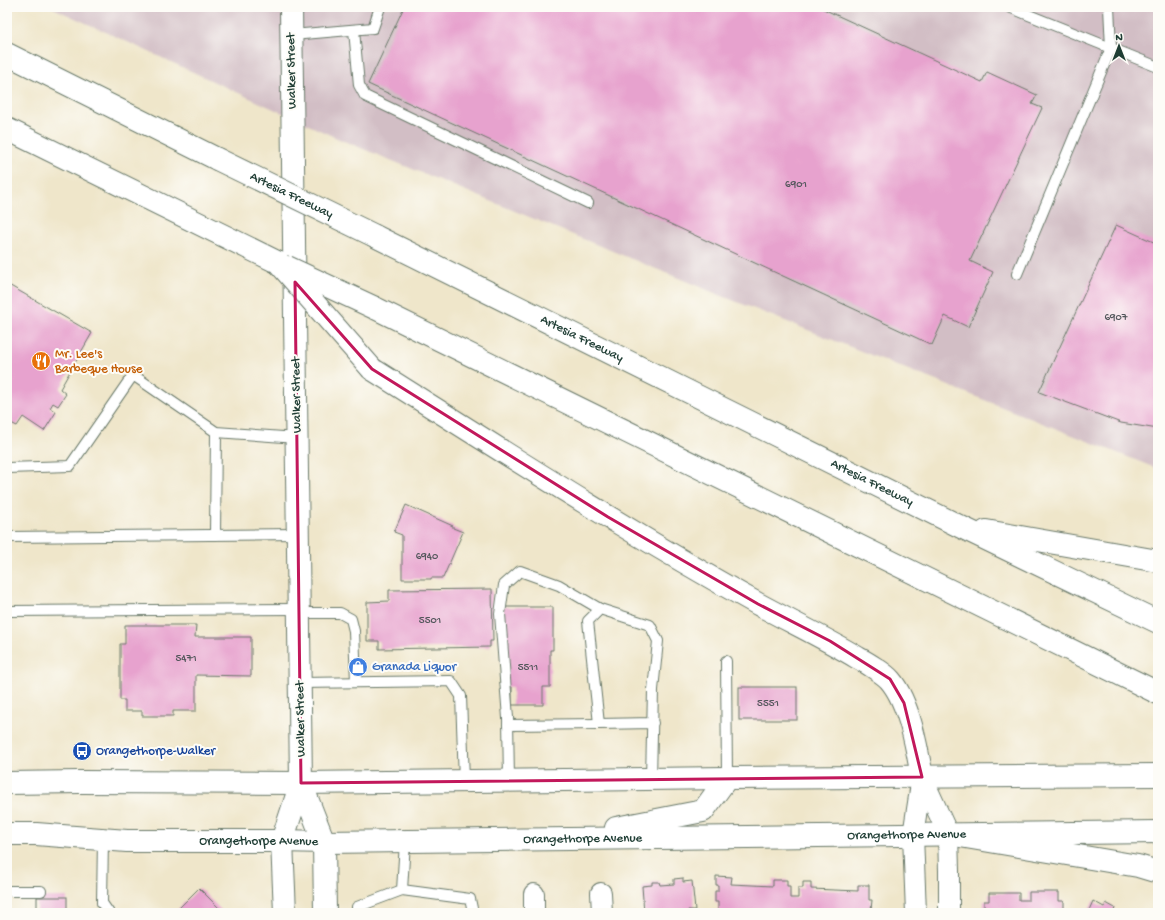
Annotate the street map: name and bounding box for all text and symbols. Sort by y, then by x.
north arrow [1099,26,1139,66]
street label: Walker Street [284,31,300,109]
text: N [1115,32,1123,44]
street label: Artesia Freeway [248,169,336,222]
house number: 6901 [785,179,807,191]
street label: Artesia Freeway [538,312,626,366]
house number: 6907 [1104,312,1128,324]
place label: Mr. Lee's Barbeque House [54,347,143,377]
restaurant icon: Mr. Lee's Barbeque House [30,350,52,372]
street label: Walker Street [289,355,305,433]
street label: Artesia Freeway [828,456,917,510]
house number: 6940 [416,551,438,563]
house number: 5501 [419,615,441,627]
house number: 5471 [175,653,197,665]
shop icon: Granada Liquor [347,656,369,678]
place label: Granada Liquor [372,660,458,675]
house number: 5511 [518,662,538,674]
street label: Walker Street [293,679,309,757]
house number: 5551 [757,698,779,710]
bus stop icon: Orangethorpe-Walker [71,740,93,762]
place label: Orangethorpe-Walker [96,744,216,759]
street label: Orangethorpe Avenue [847,827,967,843]
street label: Orangethorpe Avenue [523,831,643,847]
street label: Orangethorpe Avenue [199,833,319,849]

